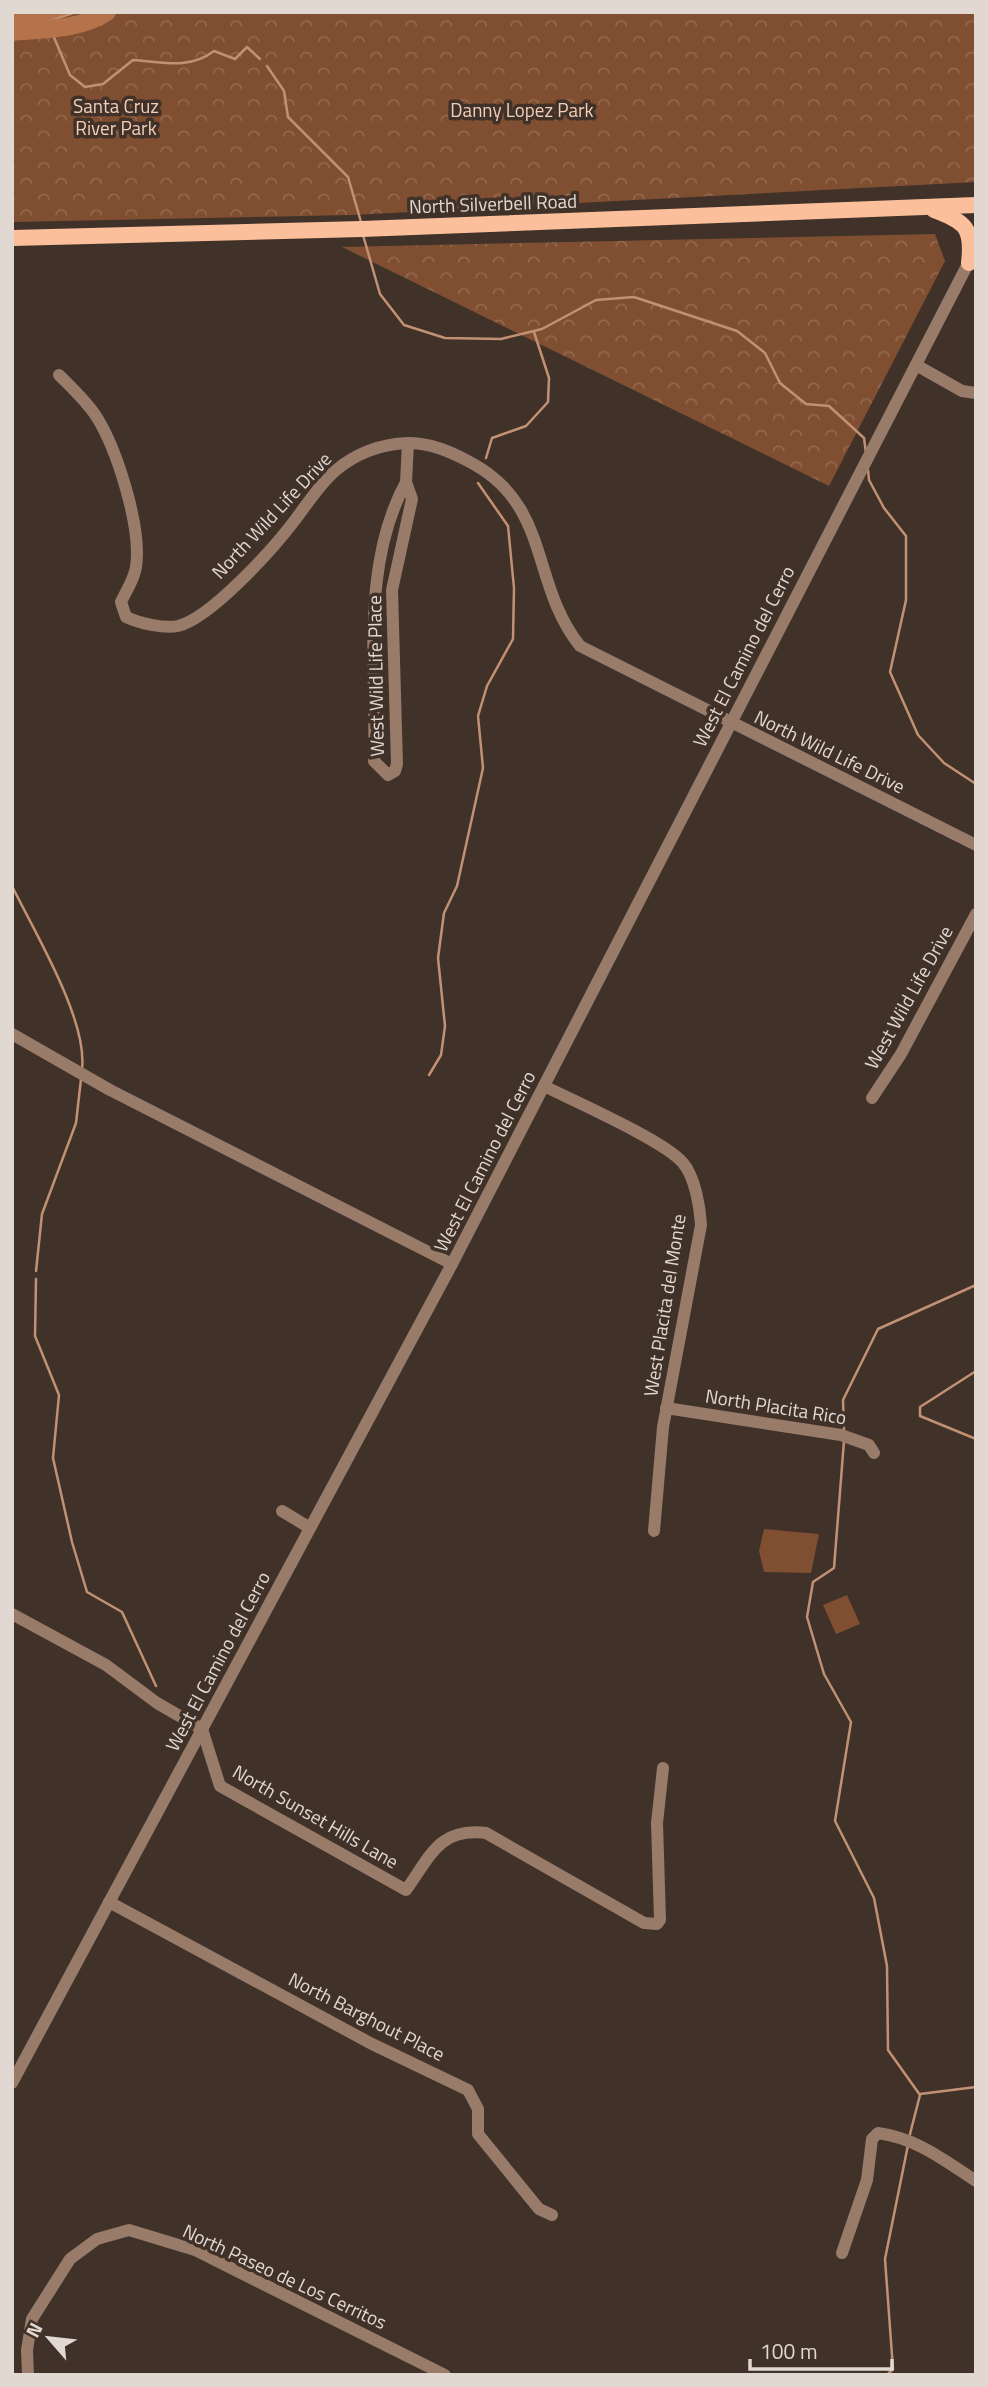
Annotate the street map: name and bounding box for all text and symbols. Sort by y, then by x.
park label: Santa Cruz River Park [73,91,159,142]
park label: Danny Lopez Park [450,95,594,124]
street label: North Silverbell Road [409,186,577,220]
street label: North Wild Life Drive [204,445,338,585]
street label: West El Camino del Cerro [685,560,801,752]
street label: West Wild Life Place [359,595,391,757]
street label: North Wild Life Drive [750,702,910,800]
street label: West Wild Life Drive [857,920,959,1074]
street label: West El Camino del Cerro [426,1065,542,1257]
street label: West Placita del Monte [635,1212,693,1398]
street label: North Placita Rico [703,1381,849,1431]
street label: West El Camino del Cerro [157,1566,277,1756]
street label: North Sunset Hills Lane [228,1757,404,1875]
street label: North Barghout Place [284,1964,450,2068]
street label: North Paseo de Los Cerritos [178,2216,392,2336]
north arrow [14,2303,84,2373]
text: N [18,2317,49,2342]
scale bar [750,2328,892,2372]
text: 100 m [760,2335,817,2367]

